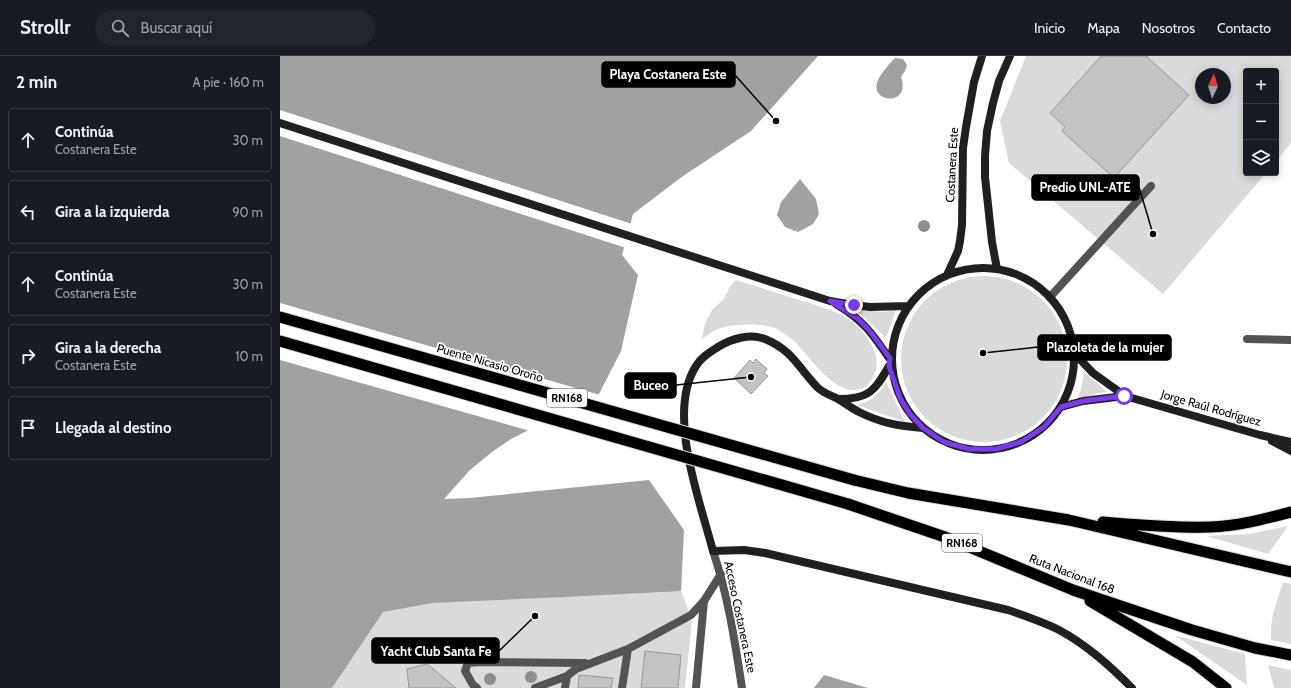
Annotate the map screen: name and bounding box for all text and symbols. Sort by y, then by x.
search box [95,10,375,46]
text: Strollr [20,16,71,39]
icon: search [109,17,131,39]
text: Buscar aquí [141,19,212,37]
text: Inicio [1034,19,1065,37]
text: Mapa [1087,19,1120,37]
text: Nosotros [1142,19,1195,37]
text: Contacto [1217,19,1271,37]
callout: Playa Costanera Este [602,62,735,87]
text: Playa Costanera Este [610,66,727,82]
north arrow [1195,68,1231,104]
map controls [1243,68,1279,176]
button: + [1243,68,1279,104]
text: 2 min [16,72,57,92]
text: A pie · 160 m [192,74,264,90]
button: − [1243,104,1279,140]
text: Continúa [55,123,113,141]
street label: Costanera Este [942,127,961,203]
icon: ahead [17,129,39,151]
text: 30 m [233,132,263,148]
button: layers [1243,140,1279,176]
text: Costanera Este [55,141,137,157]
callout: Predio UNL-ATE [1032,175,1139,200]
text: Predio UNL-ATE [1039,179,1131,195]
icon: left [17,201,39,223]
text: Gira a la izquierda [55,203,169,221]
text: 90 m [232,204,263,220]
text: Continúa [55,267,113,285]
icon: ahead [17,273,39,295]
text: 30 m [233,276,263,292]
text: Costanera Este [55,285,137,301]
route end [845,296,863,314]
callout: Plazoleta de la mujer [1038,335,1171,360]
text: Gira a la derecha [55,339,161,357]
text: Plazoleta de la mujer [1046,339,1164,355]
street label: Puente Nicasio Oroño [435,340,546,385]
icon: right [17,345,39,367]
text: 10 m [235,348,263,364]
text: Costanera Este [55,357,137,373]
callout: Buceo [625,373,676,398]
text: Buceo [633,377,669,393]
street label: Jorge Raúl Rodríguez [1158,386,1263,429]
route start [1115,387,1133,405]
road number: RN168 [547,389,587,407]
icon: arrive [17,417,39,439]
text: Llegada al destino [55,419,171,437]
road number: RN168 [942,534,982,552]
street label: Ruta Nacional 168 [1027,550,1117,597]
street label: Acceso Costanera Este [721,560,760,674]
callout: Yacht Club Santa Fe [372,638,499,663]
text: Yacht Club Santa Fe [380,643,492,659]

